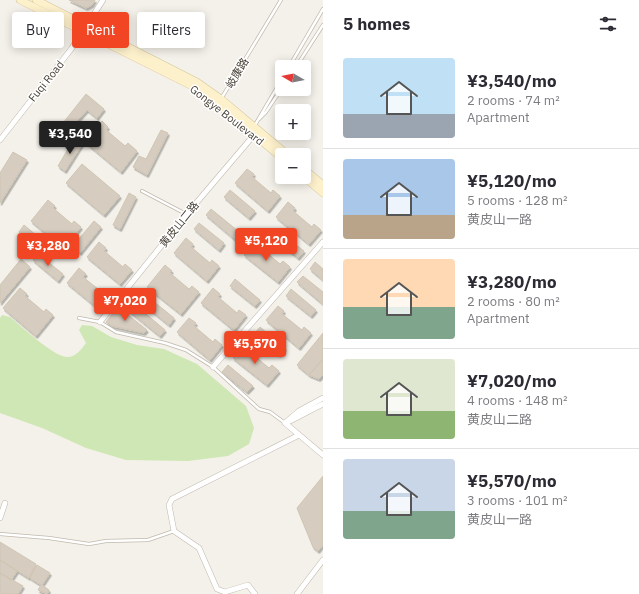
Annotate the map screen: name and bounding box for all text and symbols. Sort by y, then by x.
chip: Buy [12,12,64,48]
chip: Rent [72,12,129,48]
chip: Filters [137,12,205,48]
text: 5 homes [343,13,410,35]
icon: filters [597,13,619,35]
street label: 岐康路 [223,55,251,91]
street label: Fuqi Road [25,58,67,104]
north arrow [275,60,311,96]
map controls [275,60,311,184]
text: ¥3,540/mo [467,70,557,92]
icon: home [375,74,423,122]
street label: Gongye Boulevard [187,82,267,148]
text: 2 rooms · 74 m² [467,92,560,109]
button: + [275,104,311,140]
text: Apartment [467,109,530,126]
pin: ¥3,540 [37,121,103,155]
text: ¥3,540 [48,125,92,142]
button: − [275,148,311,184]
text: ¥5,120/mo [467,170,557,192]
icon: home [375,175,423,223]
text: 5 rooms · 128 m² [467,192,568,209]
street label: 黄皮山二路 [156,198,202,250]
text: 黄皮山一路 [467,211,532,228]
pin: ¥5,120 [233,228,299,262]
text: ¥5,120 [244,232,288,249]
pin: ¥3,280 [15,233,81,267]
text: ¥3,280 [26,237,70,254]
text: ¥3,280/mo [467,271,557,293]
icon: home [375,275,423,323]
pin: ¥7,020 [92,288,158,322]
text: ¥7,020 [103,292,147,309]
text: 2 rooms · 80 m² [467,293,560,310]
text: Apartment [467,310,530,327]
pin: ¥5,570 [222,331,288,365]
text: ¥5,570 [233,335,277,352]
text: ¥7,020/mo [467,370,557,392]
icon: home [375,375,423,423]
text: 4 rooms · 148 m² [467,392,568,409]
text: 黄皮山二路 [467,411,532,428]
text: ¥5,570/mo [467,470,557,492]
icon: home [375,475,423,523]
text: 3 rooms · 101 m² [467,492,568,509]
text: 黄皮山一路 [467,511,532,528]

